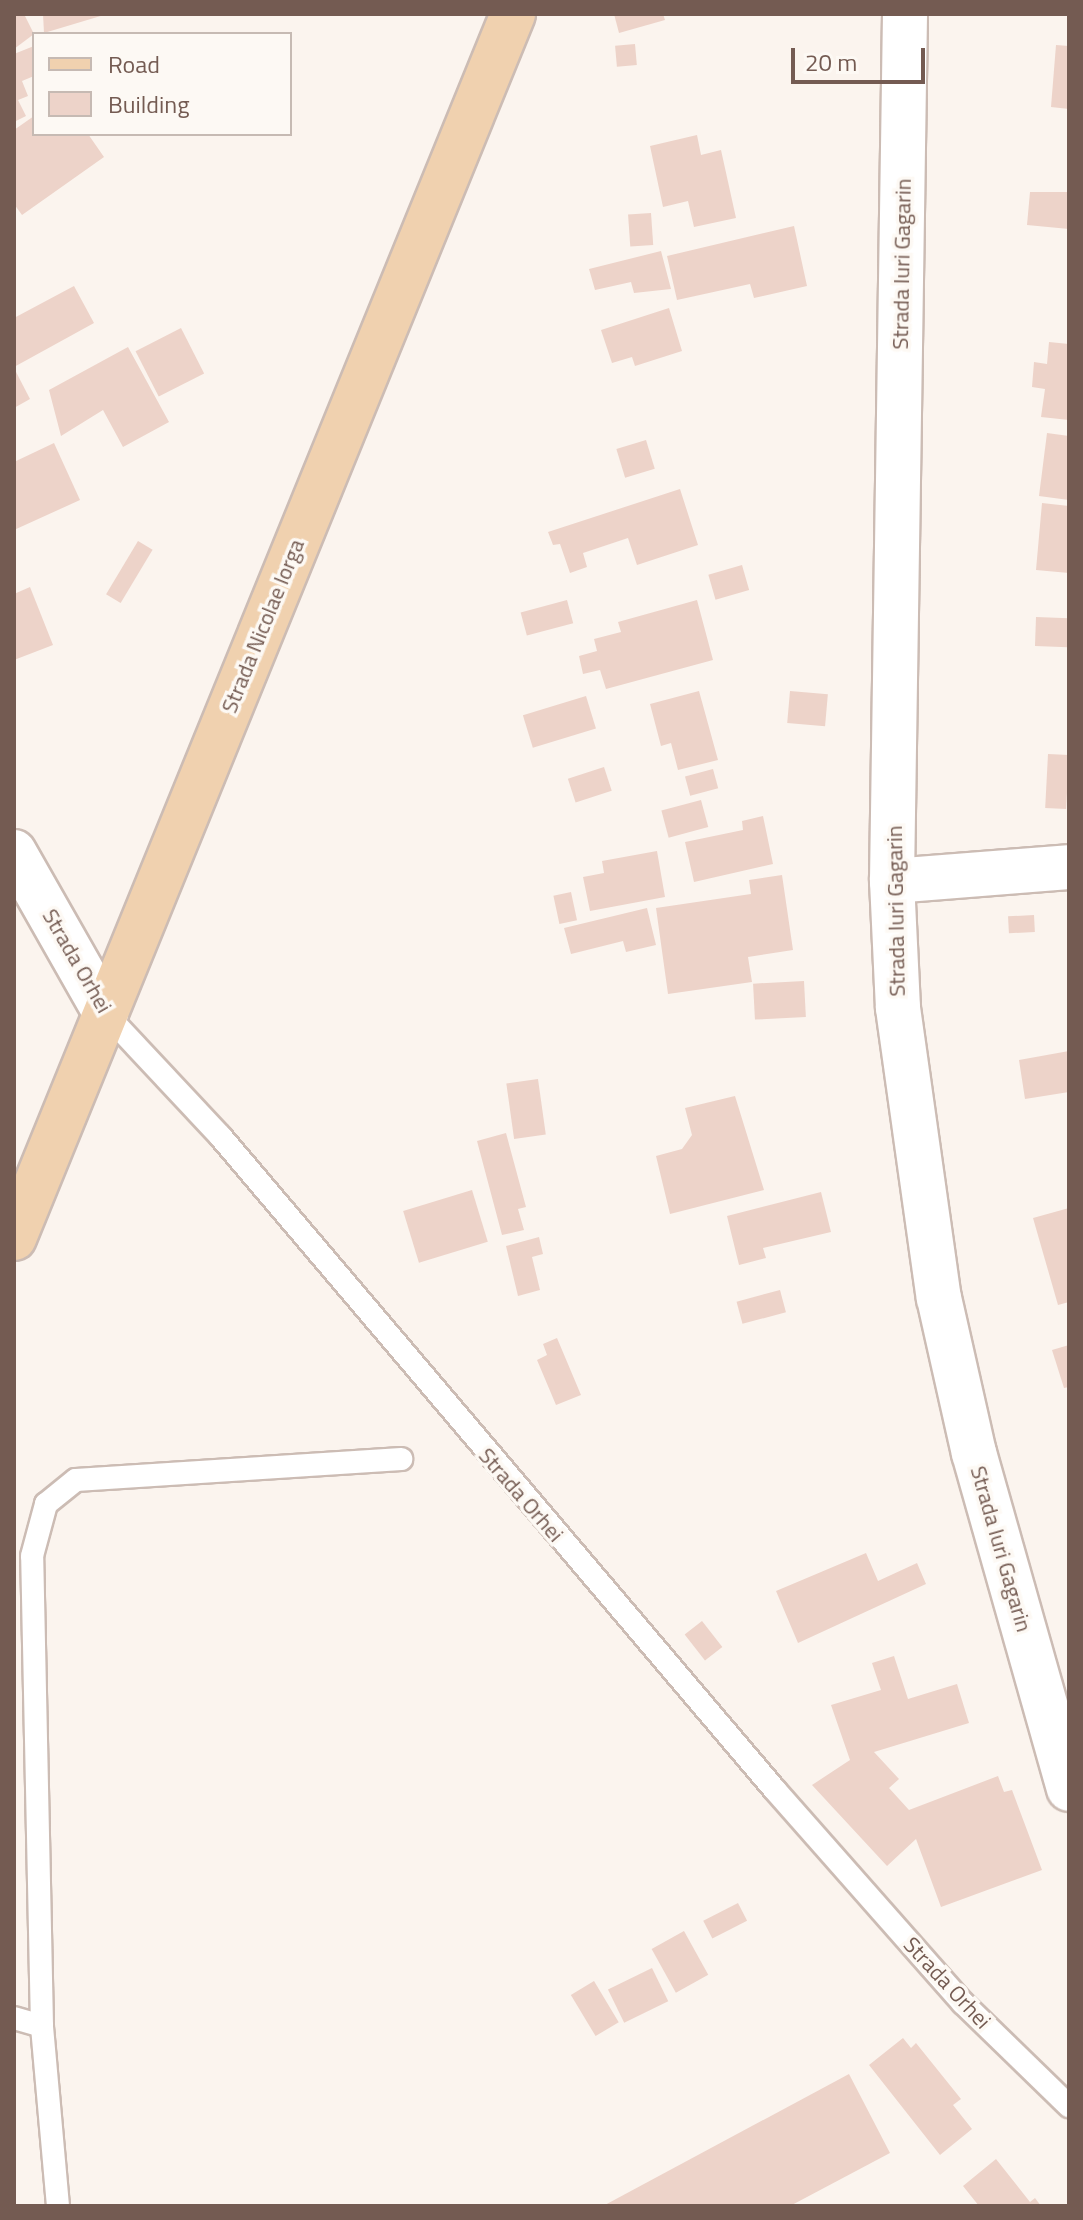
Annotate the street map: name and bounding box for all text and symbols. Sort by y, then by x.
legend [32,32,292,136]
scale bar [795,32,929,82]
text: 20 m [805,44,857,80]
text: Road [108,46,160,82]
text: Building [108,86,190,122]
street label: Strada Iuri Gagarin [887,178,917,350]
street label: Strada Nicolae Iorga [216,535,310,717]
street label: Strada Iuri Gagarin [881,825,911,997]
street label: Strada Orhei [37,904,117,1018]
street label: Strada Orhei [473,1443,569,1547]
street label: Strada Iuri Gagarin [965,1463,1037,1635]
street label: Strada Orhei [898,1932,996,2034]

